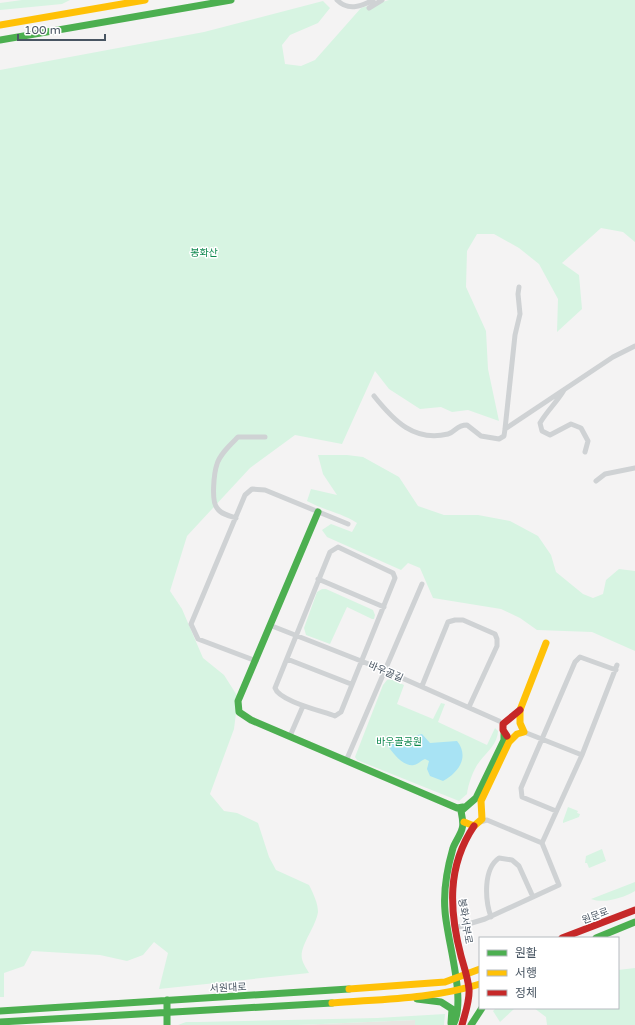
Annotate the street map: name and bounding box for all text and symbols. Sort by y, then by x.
scale bar [18,16,105,42]
text: 100 m [24,23,61,37]
park label: 봉화산 [190,247,218,259]
street label: 바우골길 [366,659,405,685]
park label: 바우골공원 [376,736,422,748]
street label: 봉화서부로 [455,898,475,945]
street label: 원문로 [580,905,610,926]
legend [479,937,619,1009]
text: 원활 [515,946,537,960]
text: 서행 [515,966,537,980]
street label: 서원대로 [209,981,247,995]
text: 정체 [515,986,537,1000]

